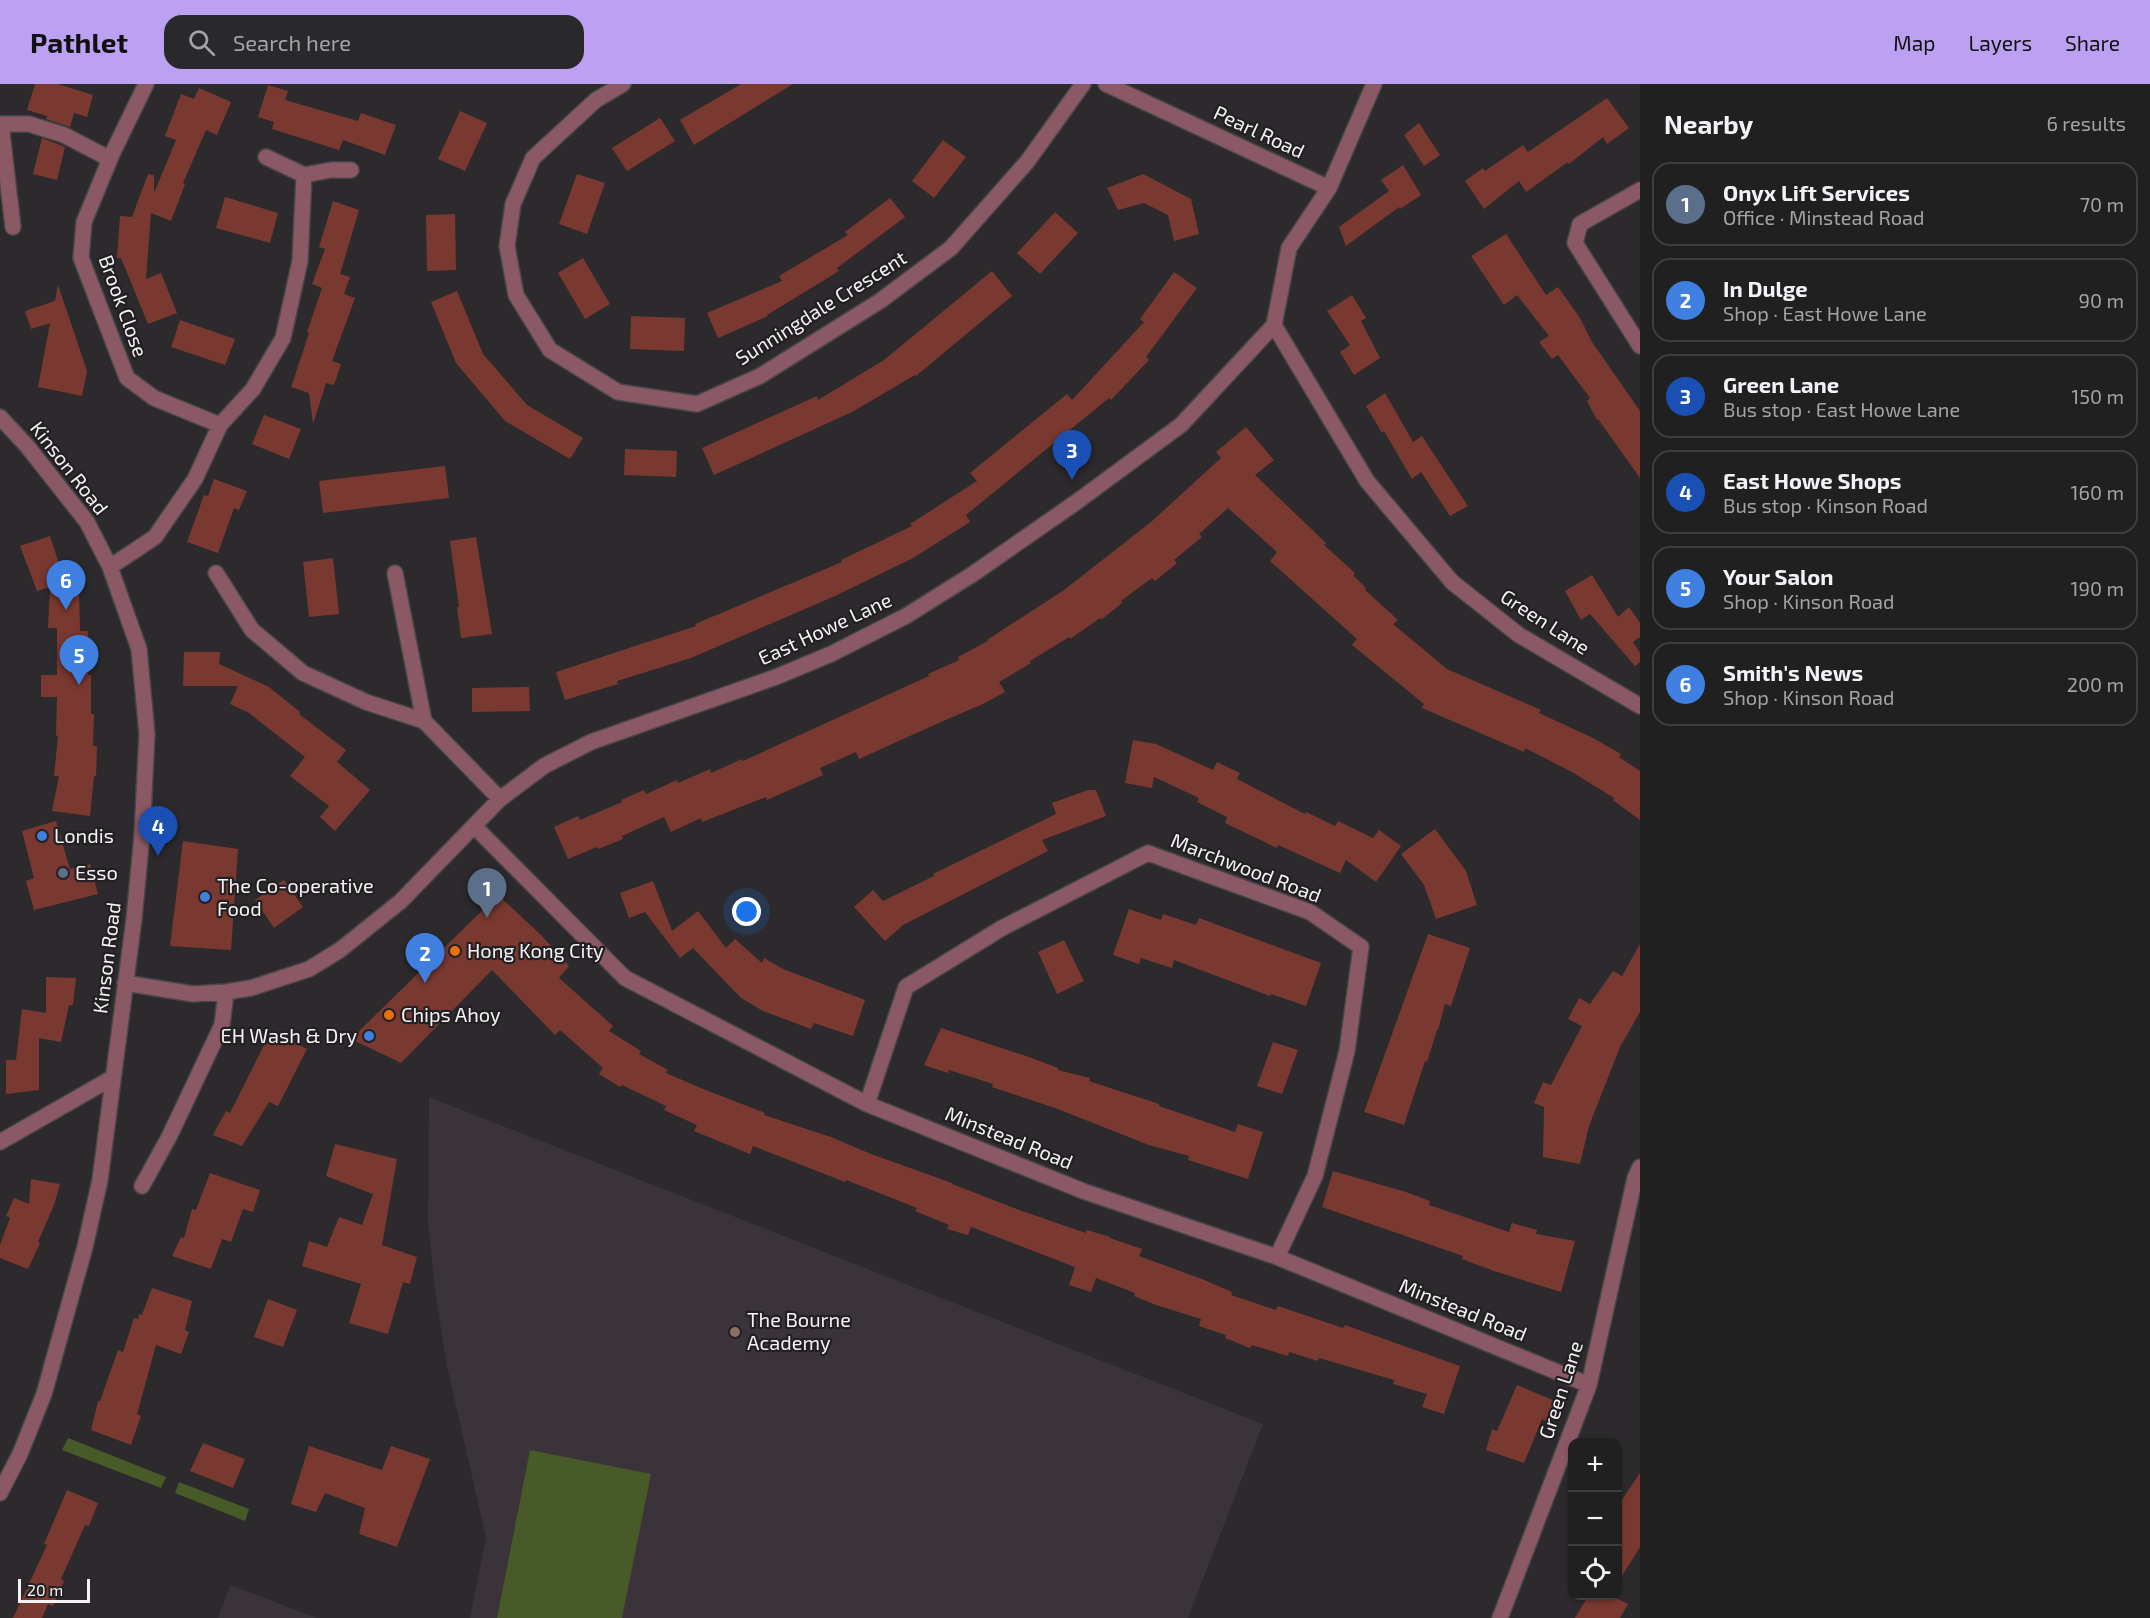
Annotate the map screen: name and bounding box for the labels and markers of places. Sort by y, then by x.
pin: 3 [1052,430,1092,480]
pin: 6 [46,560,86,610]
pin: 5 [60,636,98,685]
pin: 4 [138,806,178,856]
place label: Londis [54,823,114,847]
marker: Londis [35,829,49,843]
place label: Esso [75,860,118,884]
marker: Esso [56,866,70,880]
pin: 1 [468,868,506,918]
place label: The Co-operative Food [217,873,374,920]
marker: The Co-operative Food [198,890,212,904]
pin: 2 [406,934,444,983]
place label: Hong Kong City [467,938,604,962]
marker: Hong Kong City [448,944,462,958]
place label: Chips Ahoy [401,1002,501,1026]
marker: Chips Ahoy [382,1008,396,1022]
place label: EH Wash & Dry [221,1023,357,1047]
marker: EH Wash & Dry [362,1029,376,1043]
place label: The Bourne Academy [747,1307,851,1354]
marker: The Bourne Academy [728,1325,742,1339]

